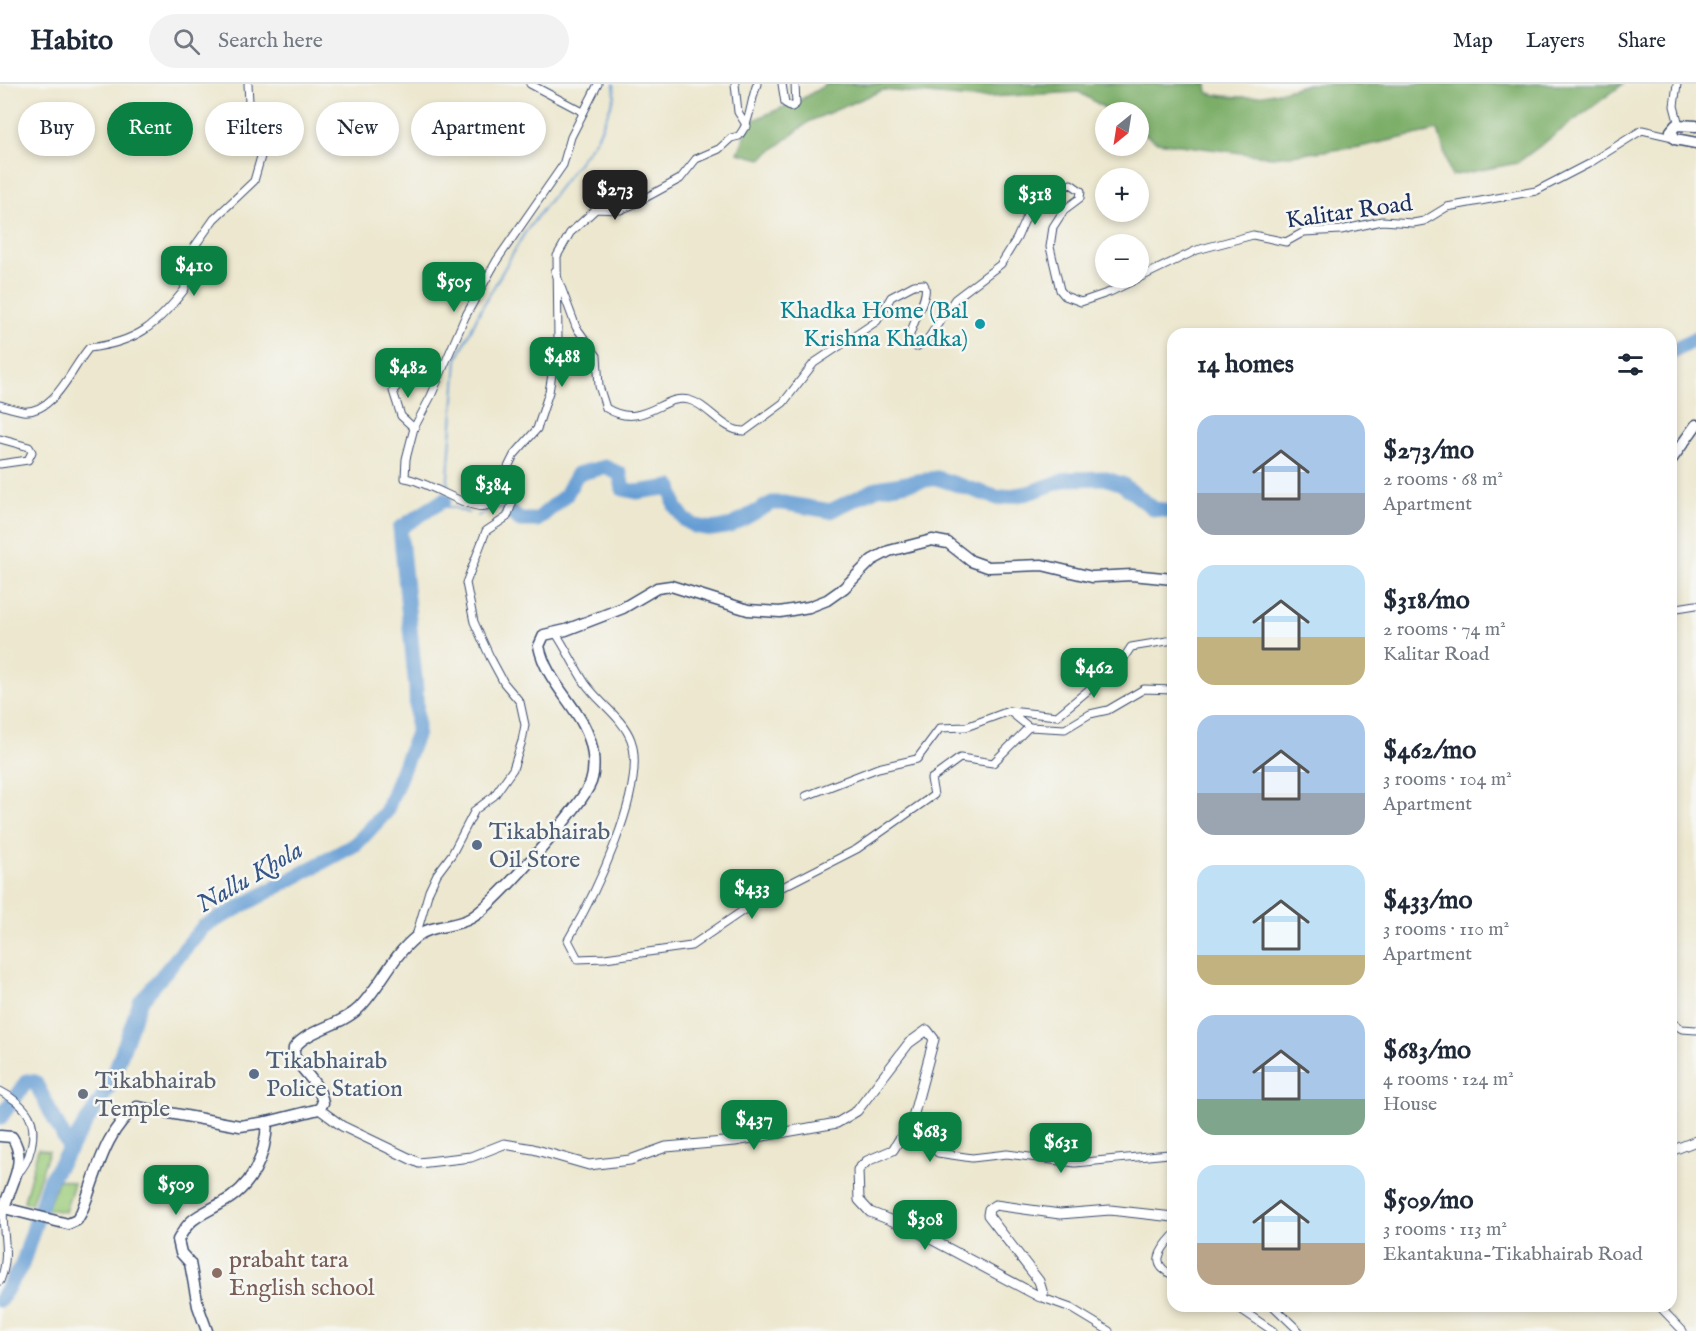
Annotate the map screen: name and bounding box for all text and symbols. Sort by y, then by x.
search box [149,14,569,68]
text: Habito [30,24,113,59]
icon: search [170,25,203,58]
text: Search here [218,27,323,55]
text: Map [1453,28,1493,55]
text: Layers [1526,28,1585,55]
text: Share [1618,28,1666,55]
chip: Buy [18,102,95,156]
chip: Rent [107,102,193,156]
chip: Filters [205,102,304,156]
chip: New [316,102,399,156]
chip: Apartment [411,102,546,156]
north arrow [1095,102,1149,156]
map controls [1095,102,1149,288]
button: + [1095,168,1149,222]
pin: $273 [579,170,651,221]
pin: $318 [999,175,1071,226]
text: $273 [596,177,634,202]
text: $318 [1018,182,1052,207]
street label: Kalitar Road [1284,188,1415,237]
button: − [1095,234,1149,288]
pin: $410 [158,246,230,297]
text: $410 [175,253,213,278]
pin: $505 [418,262,490,313]
text: $505 [436,269,472,294]
place label: Khadka Home (Bal Krishna Khadka) [779,296,968,355]
marker: Khadka Home (Bal Krishna Khadka) [973,317,987,331]
pin: $488 [526,337,598,388]
text: $488 [544,344,580,369]
pin: $482 [372,348,444,399]
text: 14 homes [1197,348,1294,381]
icon: filters [1614,348,1647,381]
text: $482 [389,355,427,380]
text: $273/mo [1383,434,1474,467]
icon: home [1245,439,1317,511]
pin: $384 [457,465,529,516]
text: 2 rooms · 68 m² [1383,467,1503,492]
text: $384 [475,472,511,497]
text: Apartment [1383,492,1472,517]
text: $318/mo [1383,584,1470,617]
icon: home [1245,589,1317,661]
text: 2 rooms · 74 m² [1383,617,1506,642]
text: Kalitar Road [1383,642,1489,667]
pin: $462 [1058,648,1130,699]
text: $462 [1075,655,1113,680]
text: $462/mo [1383,734,1476,767]
icon: home [1245,739,1317,811]
text: 3 rooms · 104 m² [1383,767,1512,792]
text: Apartment [1383,792,1472,817]
place label: Tikabhairab Oil Store [489,817,611,876]
water label: Nallu Khola [191,834,309,921]
marker: Tikabhairab Oil Store [470,838,484,852]
pin: $433 [716,869,788,920]
text: $433 [734,876,770,901]
text: $433/mo [1383,884,1472,917]
icon: home [1245,889,1317,961]
text: 3 rooms · 110 m² [1383,917,1509,942]
text: Apartment [1383,942,1472,967]
text: $683/mo [1383,1034,1471,1067]
icon: home [1245,1039,1317,1111]
place label: Tikabhairab Police Station [266,1046,403,1105]
place label: Tikabhairab Temple [95,1066,217,1125]
marker: Tikabhairab Police Station [247,1067,261,1081]
text: 4 rooms · 124 m² [1383,1067,1514,1092]
marker: Tikabhairab Temple [76,1087,90,1101]
text: House [1383,1092,1437,1117]
pin: $437 [718,1100,790,1151]
text: $437 [735,1107,773,1132]
pin: $683 [894,1112,966,1163]
text: $683 [913,1119,947,1144]
pin: $631 [1025,1123,1097,1174]
text: $631 [1044,1130,1078,1155]
pin: $509 [140,1165,212,1216]
text: $509 [158,1172,194,1197]
text: $509/mo [1383,1184,1473,1217]
icon: home [1245,1189,1317,1261]
pin: $308 [889,1200,961,1251]
text: $308 [907,1207,943,1232]
text: 3 rooms · 113 m² [1383,1217,1507,1242]
text: Ekantakuna-Tikabhairab Road [1383,1242,1643,1267]
place label: prabaht tara English school [229,1245,375,1304]
marker: prabaht tara English school [210,1266,224,1280]

